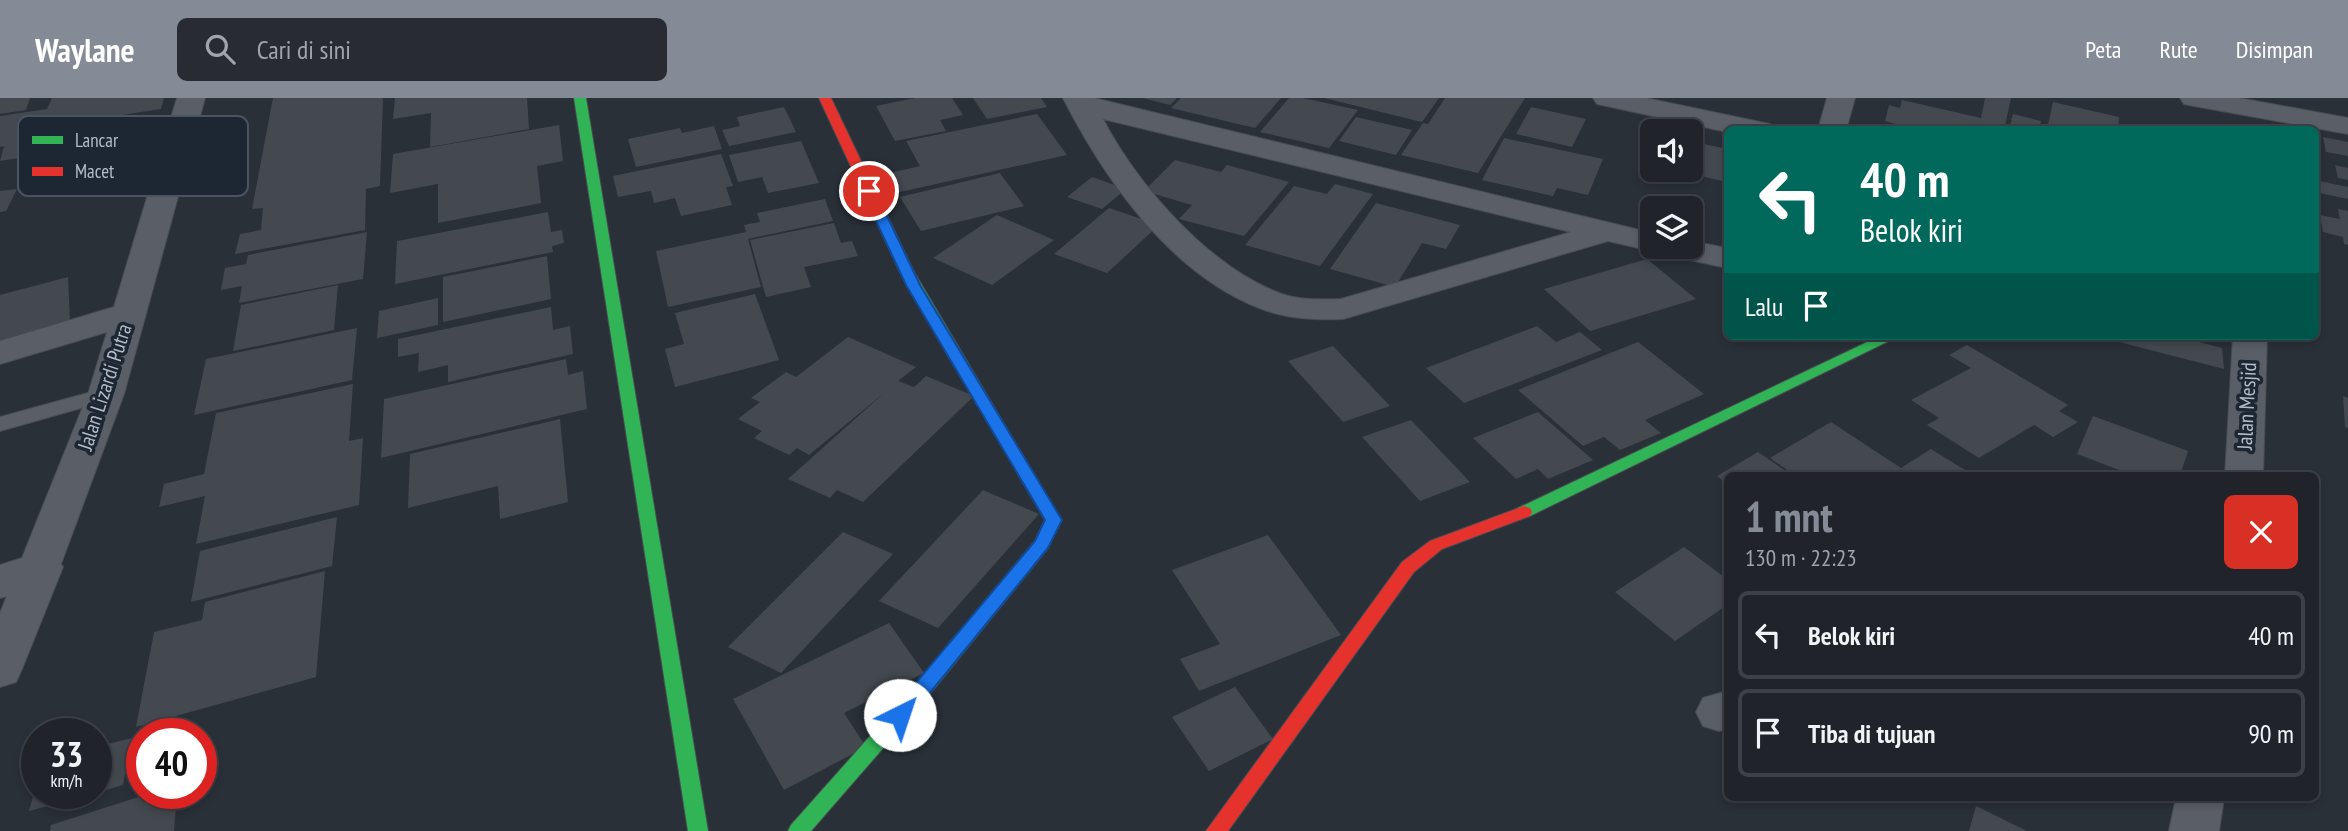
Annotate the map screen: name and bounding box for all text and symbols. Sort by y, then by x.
search box [177,18,667,81]
text: Waylane [35,28,135,71]
icon: search [201,30,239,68]
text: Cari di sini [257,33,351,66]
text: Peta [2085,34,2121,65]
text: Rute [2159,34,2198,65]
text: Disimpan [2236,34,2313,65]
legend [18,116,248,196]
map controls [1640,119,1703,259]
button: sound [1640,119,1703,182]
text: Lancar [75,128,119,152]
text: 40 m [1860,147,1949,211]
icon: left [1745,154,1836,245]
text: Macet [75,159,115,183]
pin [839,161,899,221]
icon: arrive [850,172,888,210]
button: layers [1640,196,1703,259]
text: Belok kiri [1860,209,1963,251]
icon: arrive [1797,287,1835,325]
text: Lalu [1745,290,1783,323]
street label: Jalan Lizardi Putra [71,320,138,454]
street label: Jalan Mesjid [2231,361,2262,451]
text: 1 mnt [1745,489,1833,544]
button: close [2224,495,2298,569]
text: 130 m · 22:23 [1745,543,1857,572]
icon: left [1749,616,1787,654]
text: Belok kiri [1808,619,1895,652]
text: 40 m [2248,619,2294,652]
position arrow [863,678,937,752]
icon: arrive [1749,714,1787,752]
text: Tiba di tujuan [1808,717,1936,750]
text: 90 m [2248,717,2294,750]
speed limit sign: 40 [126,718,217,809]
text: 33 [50,731,83,777]
text: km/h [51,769,82,792]

